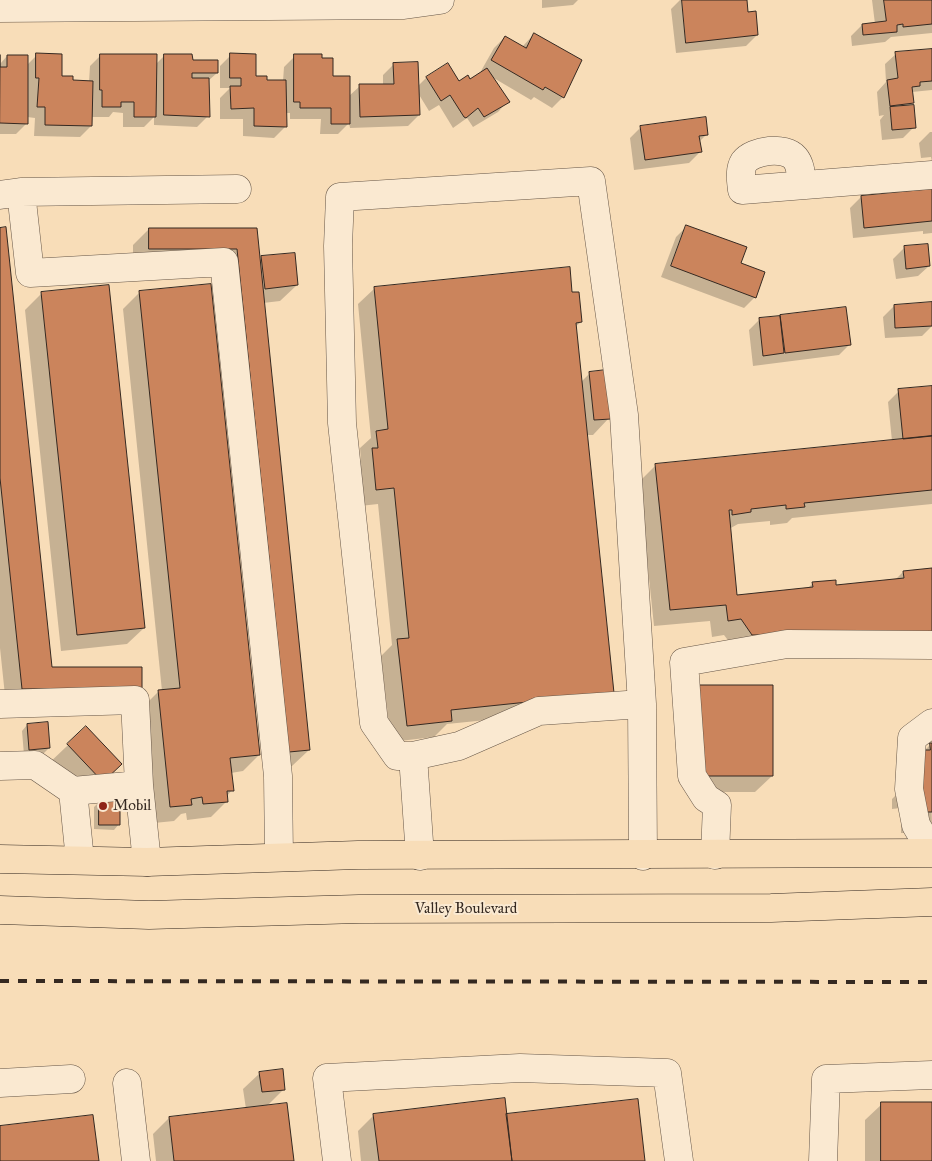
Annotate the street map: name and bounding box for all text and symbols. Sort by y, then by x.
place label: Mobil [113,797,151,815]
marker: Mobil [97,800,109,812]
street label: Valley Boulevard [415,900,517,918]

